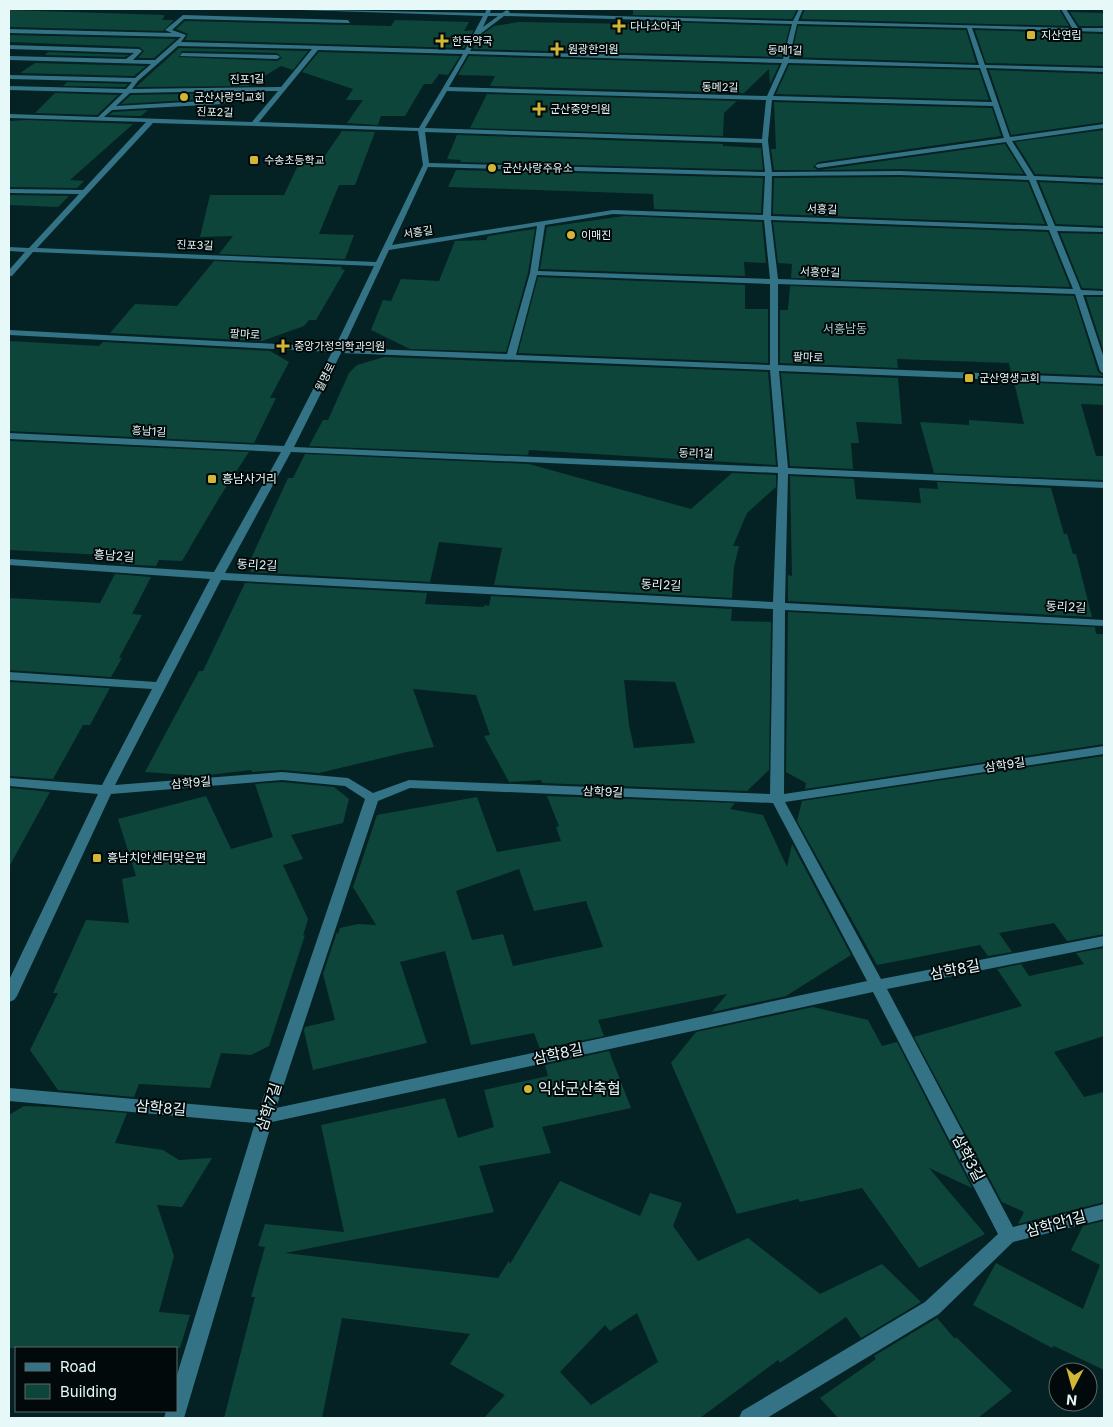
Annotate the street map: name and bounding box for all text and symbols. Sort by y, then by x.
marker: 다나소아과 [612,19,626,33]
place label: 다나소아과 [630,19,681,33]
place label: 지산연립 [1041,28,1081,42]
marker: 지산연립 [1025,29,1037,41]
place label: 한독약국 [452,34,492,48]
marker: 한독약국 [436,35,448,47]
marker: 원광한의원 [550,42,564,56]
place label: 원광한의원 [568,42,619,56]
street label: 동메1길 [767,42,803,58]
street label: 진포1길 [229,72,265,86]
street label: 동메2길 [701,80,739,94]
place label: 군산사랑의교회 [194,90,265,104]
marker: 군산사랑의교회 [178,91,190,103]
marker: 군산중앙의원 [532,102,546,116]
place label: 군산중앙의원 [550,102,611,116]
street label: 진포2길 [196,104,234,120]
place label: 수송초등학교 [264,153,325,167]
marker: 수송초등학교 [248,154,260,166]
place label: 군산사랑주유소 [502,161,573,175]
marker: 군산사랑주유소 [486,162,498,174]
street label: 서흥길 [807,201,837,217]
street label: 서흥길 [402,223,434,241]
place label: 이매진 [581,228,611,242]
marker: 이매진 [565,229,577,241]
street label: 진포3길 [176,237,214,253]
street label: 서흥안길 [800,264,840,280]
district label: 서흥남동 [823,321,867,336]
street label: 팔마로 [229,326,261,342]
marker: 중앙가정의학과의원 [276,339,290,353]
place label: 중앙가정의학과의원 [294,339,385,353]
street label: 팔마로 [793,349,823,365]
street label: 월명로 [312,360,338,394]
place label: 군산영생교회 [979,371,1040,385]
marker: 군산영생교회 [963,372,975,384]
street label: 흥남1길 [131,423,167,439]
street label: 동리1길 [678,445,714,461]
place label: 흥남사거리 [222,471,277,486]
marker: 흥남사거리 [206,473,218,485]
street label: 흥남2길 [93,547,135,564]
street label: 동리2길 [236,556,278,573]
street label: 동리2길 [640,576,682,593]
street label: 동리2길 [1045,598,1087,615]
street label: 삼학9길 [984,754,1026,775]
street label: 삼학9길 [170,773,212,792]
street label: 삼학9길 [582,783,624,800]
place label: 흥남치안센터맞은편 [107,850,206,865]
marker: 흥남치안센터맞은편 [91,852,103,864]
street label: 삼학8길 [928,955,982,984]
street label: 삼학8길 [531,1039,585,1068]
place label: 익산군산축협 [538,1079,621,1098]
street label: 삼학7길 [252,1080,285,1134]
marker: 익산군산축협 [522,1083,534,1095]
street label: 삼학8길 [135,1096,187,1119]
street label: 삼학3길 [948,1131,989,1185]
street label: 삼학안1길 [1024,1206,1088,1241]
legend [15,1347,178,1412]
text: Road [60,1357,96,1376]
north arrow [1048,1362,1098,1412]
text: Building [60,1382,117,1401]
text: N [1065,1391,1078,1409]

